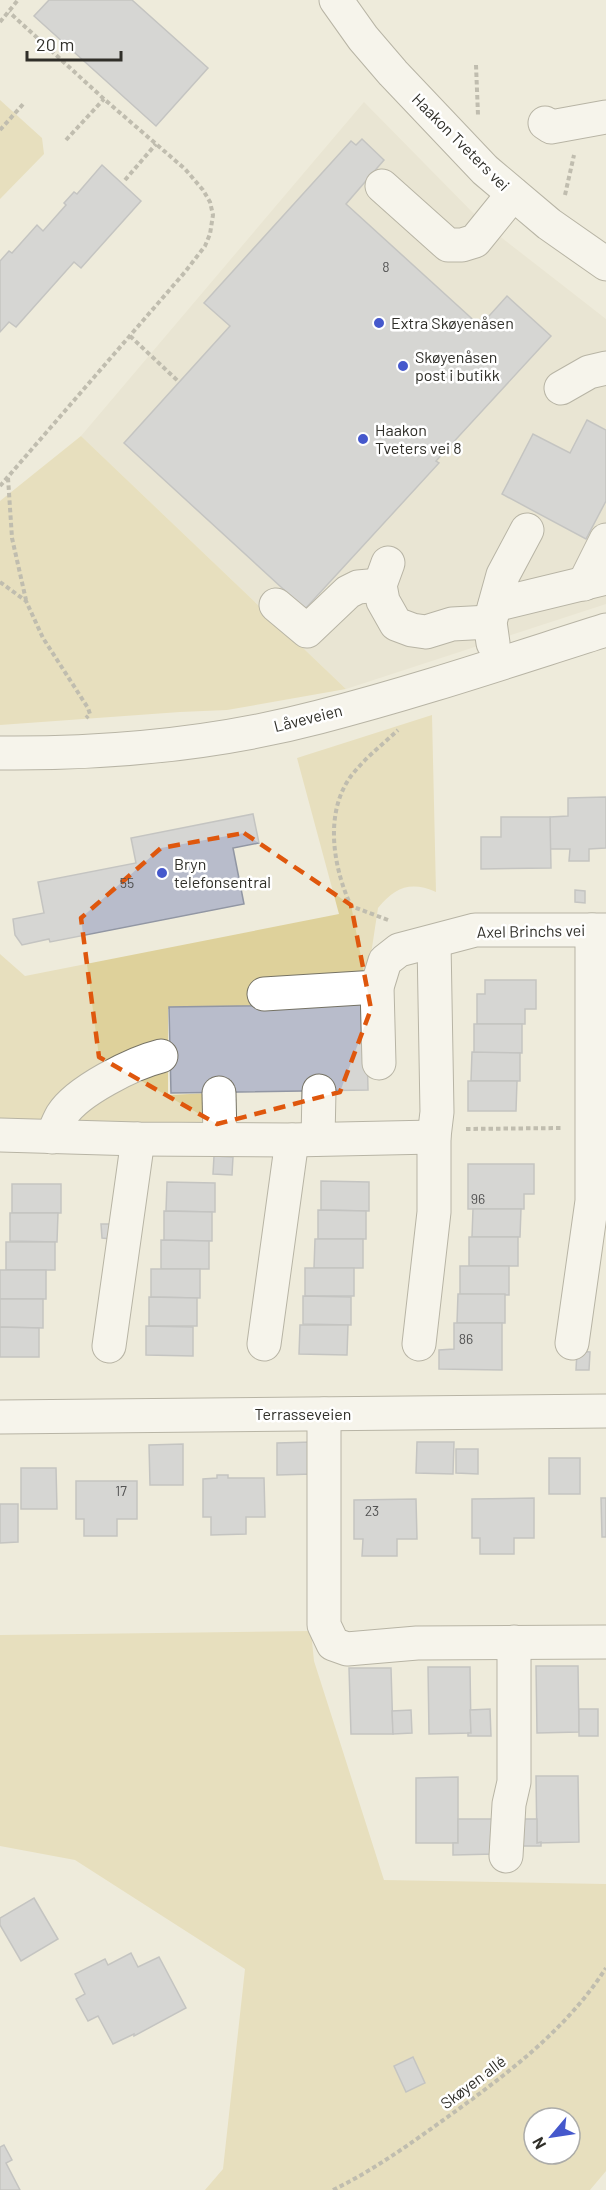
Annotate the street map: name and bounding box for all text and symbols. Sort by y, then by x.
scale bar [27,24,122,62]
text: 20 m [36,33,74,55]
street label: Haakon Tveters vei [409,89,514,194]
house number: 8 [382,258,390,275]
place label: Extra Skøyenåsen [391,313,514,332]
marker: Extra Skøyenåsen [372,316,386,330]
place label: Skøyenåsen post i butikk [415,347,500,384]
marker: Skøyenåsen post i butikk [396,359,410,373]
place label: Haakon Tveters vei 8 [375,420,462,457]
marker: Haakon Tveters vei 8 [356,432,370,446]
street label: Låveveien [272,700,344,735]
place label: Bryn telefonsentral [174,854,271,891]
marker: Bryn telefonsentral [155,866,169,880]
house number: 55 [120,874,134,891]
street label: Axel Brinchs vei [477,920,585,941]
house number: 96 [471,1190,485,1207]
house number: 86 [459,1330,473,1347]
street label: Terrasseveien [255,1404,351,1423]
house number: 17 [115,1482,127,1499]
house number: 23 [365,1502,379,1519]
street label: Skøyen allé [436,2051,509,2112]
north arrow [522,2106,582,2166]
text: N [528,2134,549,2153]

